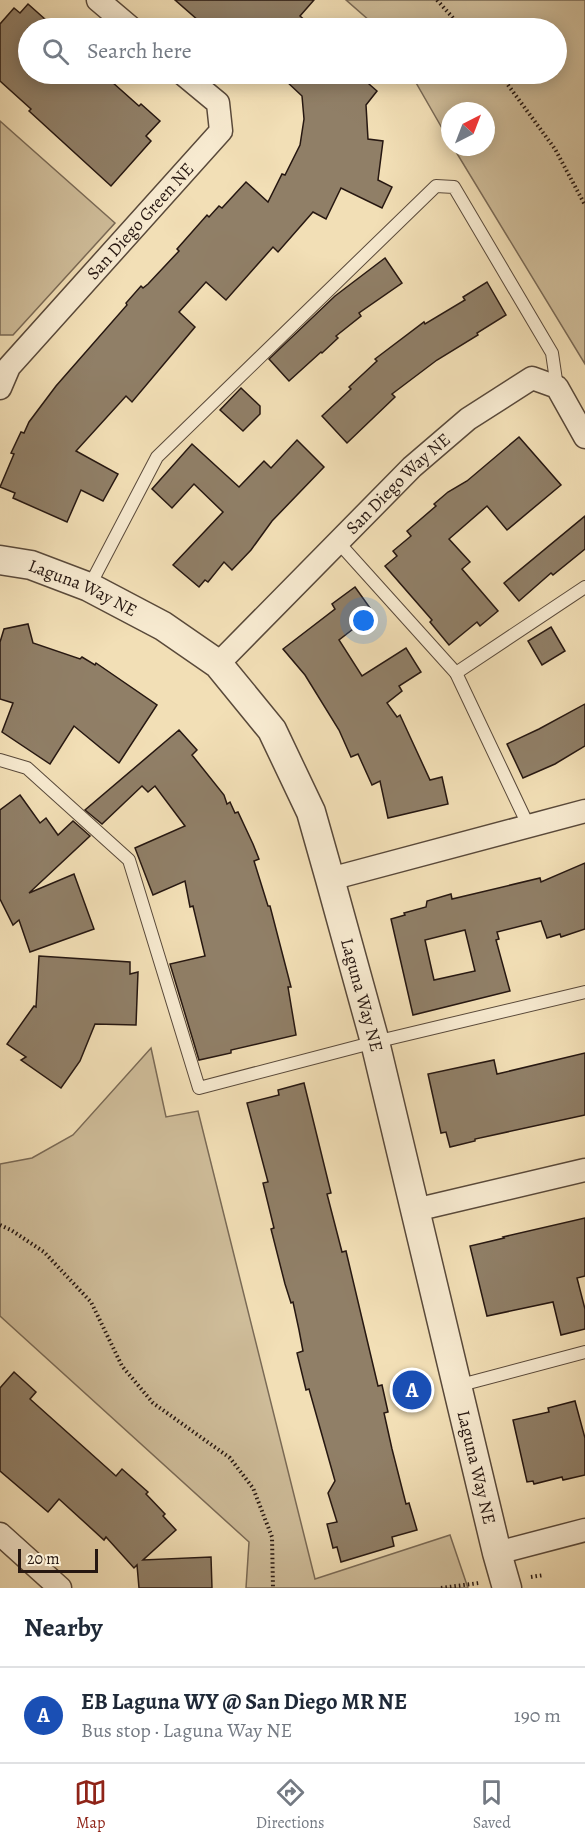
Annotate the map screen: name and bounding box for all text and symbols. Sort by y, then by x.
search box [18,18,567,84]
icon: search [39,35,72,68]
text: Search here [87,36,192,66]
north arrow [441,102,495,156]
street label: San Diego Green NE [81,157,199,285]
street label: San Diego Way NE [340,427,455,539]
street label: Laguna Way NE [25,553,141,622]
your location [349,606,378,635]
street label: Laguna Way NE [335,936,389,1054]
pin: A [392,1368,432,1412]
street label: Laguna Way NE [451,1408,502,1527]
scale bar [18,1546,98,1574]
text: 20 m [27,1548,60,1570]
text: Nearby [24,1610,103,1645]
text: EB Laguna WY @ San Diego MR NE [81,1687,407,1717]
text: A [37,1702,50,1729]
text: 190 m [514,1702,561,1729]
text: Bus stop · Laguna Way NE [81,1717,292,1744]
tab: Map [74,1776,107,1834]
tab: Directions [256,1776,324,1834]
tab: Saved [473,1776,511,1834]

